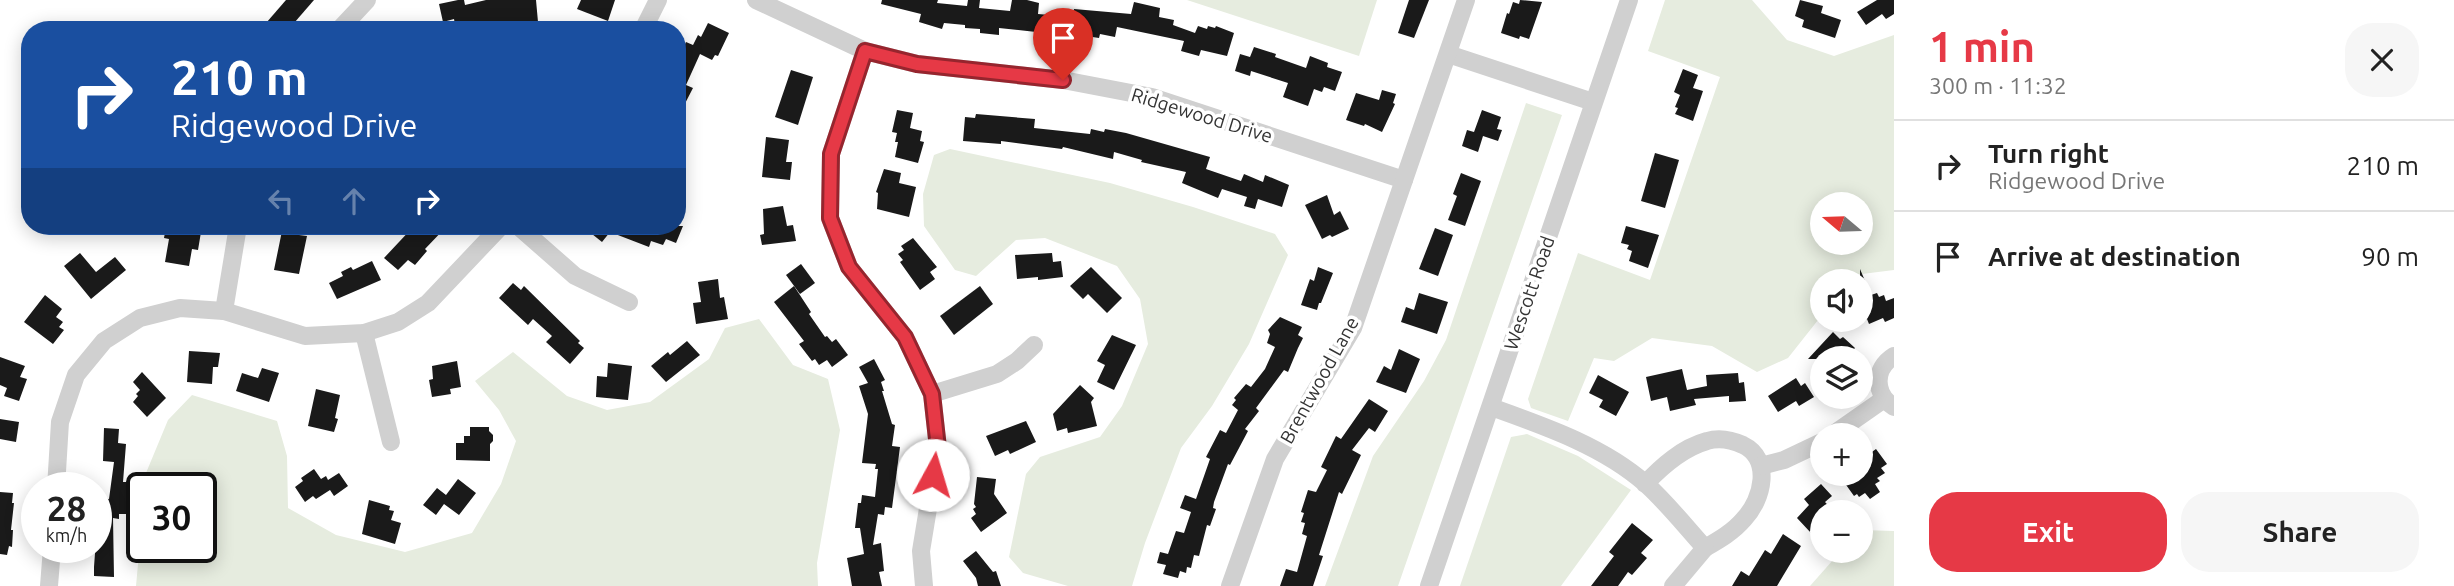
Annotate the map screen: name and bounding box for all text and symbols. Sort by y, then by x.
pin [1033,8,1093,80]
icon: arrive [1044,19,1082,57]
text: 1 min [1929,23,2035,70]
button: close [2345,23,2419,97]
icon: right [56,49,147,140]
text: 210 m [171,49,308,104]
text: 300 m · 11:32 [1929,73,2067,98]
street label: Ridgewood Drive [1129,83,1275,147]
text: Ridgewood Drive [171,107,417,143]
text: Turn right [1988,139,2109,168]
icon: right [1929,147,1967,185]
text: 210 m [2347,151,2419,180]
text: Ridgewood Drive [1988,168,2165,193]
icon: left [262,182,300,220]
icon: ahead [335,182,373,220]
icon: right [408,182,446,220]
north arrow [1810,192,1872,256]
map controls [1810,192,1873,563]
street label: Wescott Road [1499,233,1559,353]
icon: arrive [1929,238,1967,276]
text: Arrive at destination [1988,242,2241,271]
text: 90 m [2361,242,2419,271]
button: sound [1810,269,1873,332]
street label: Brentwood Lane [1275,313,1363,447]
button: layers [1810,346,1873,409]
button: + [1810,423,1873,486]
position arrow [896,438,970,512]
speed limit sign: 30 [126,472,217,563]
text: 28 [47,488,86,528]
button: Exit [1929,492,2167,572]
button: Share [2181,492,2419,572]
button: − [1810,500,1873,563]
text: km/h [46,525,87,545]

